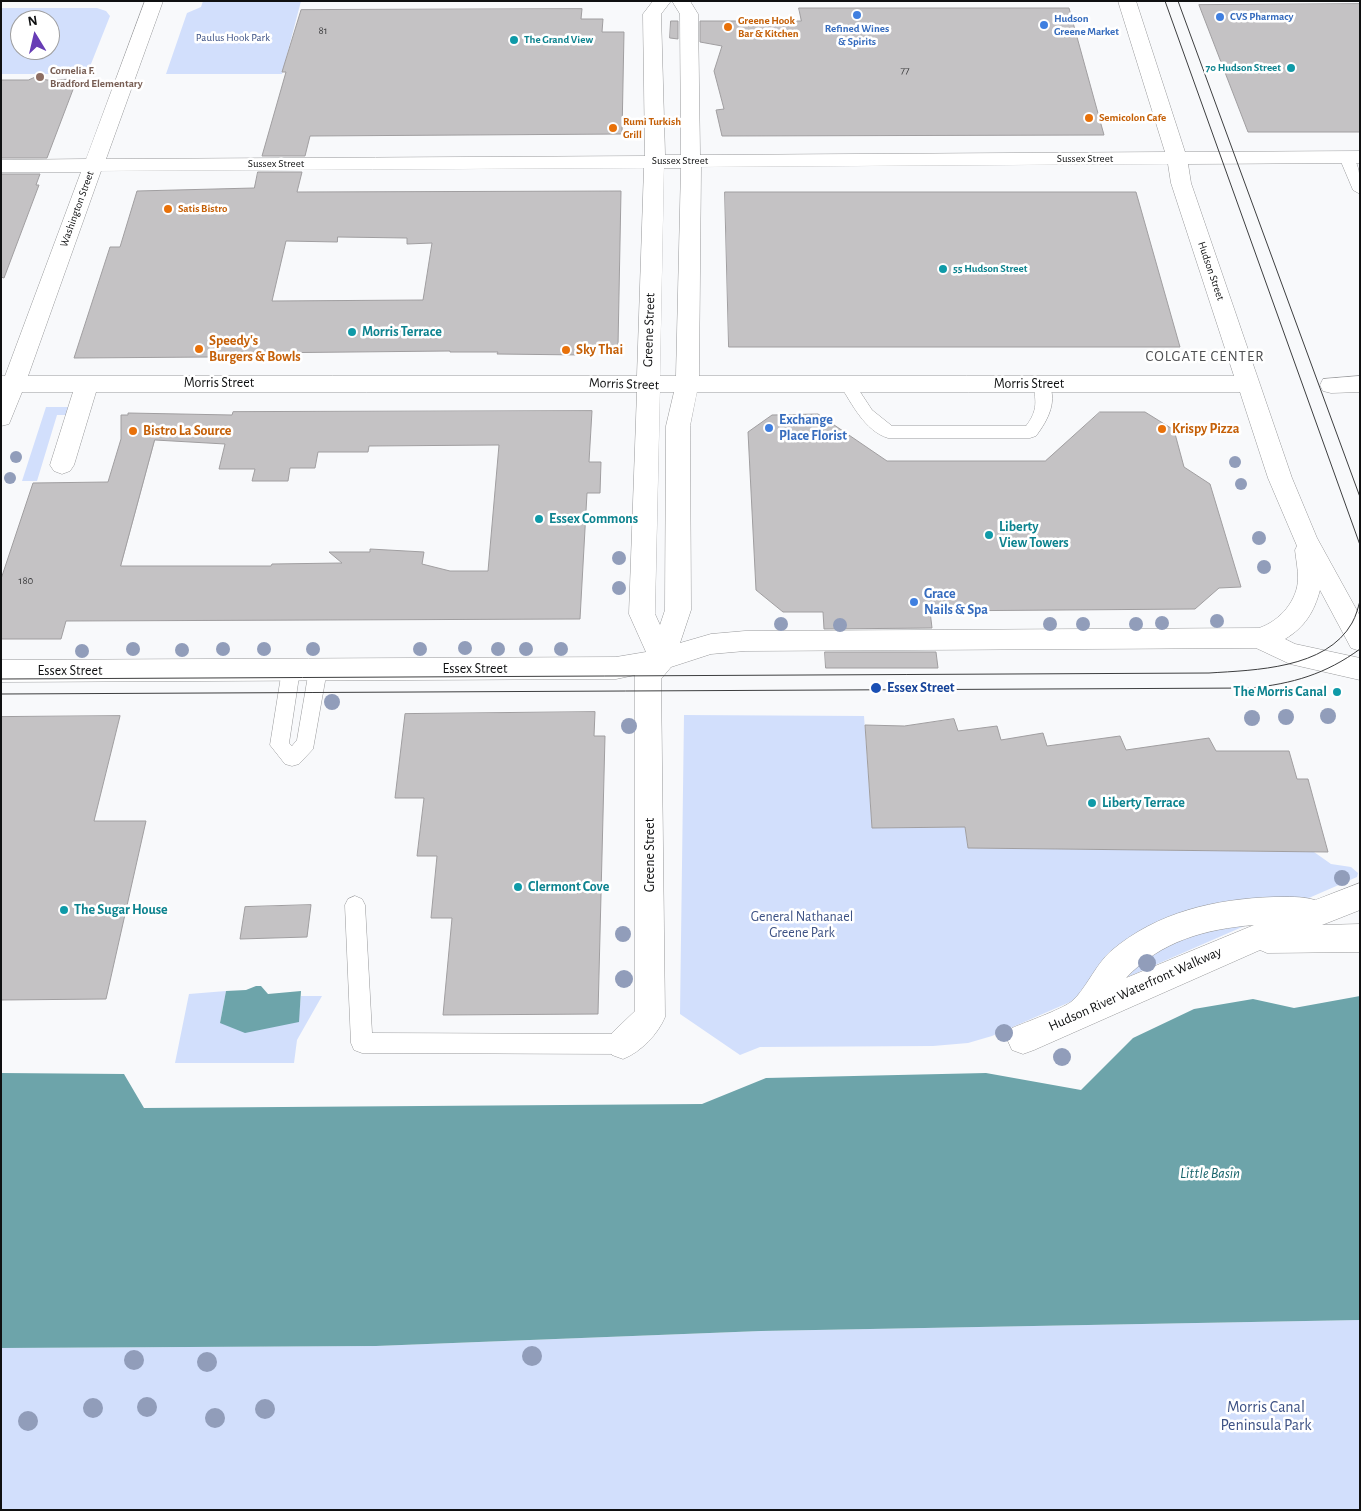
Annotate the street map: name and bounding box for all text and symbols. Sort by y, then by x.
marker: Refined Wines & Spirits [851,9,863,21]
north arrow [10,10,60,60]
place label: CVS Pharmacy [1230,10,1293,24]
marker: CVS Pharmacy [1214,11,1226,23]
place label: Hudson Greene Market [1054,12,1119,38]
text: N [27,13,39,29]
place label: Greene Hook Bar & Kitchen [738,14,799,40]
marker: Hudson Greene Market [1038,19,1050,31]
marker: Greene Hook Bar & Kitchen [722,21,734,33]
place label: Refined Wines & Spirits [825,22,889,48]
house number: 81 [319,24,327,38]
park label: Paulus Hook Park [196,31,270,45]
place label: The Grand View [524,33,593,47]
marker: The Grand View [508,34,520,46]
place label: 70 Hudson Street [1206,61,1281,75]
marker: 70 Hudson Street [1285,62,1297,74]
place label: Cornelia F. Bradford Elementary [50,64,143,90]
house number: 77 [900,64,910,78]
marker: Cornelia F. Bradford Elementary [34,71,46,83]
place label: Semicolon Cafe [1099,111,1166,125]
marker: Semicolon Cafe [1083,112,1095,124]
place label: Rumi Turkish Grill [623,115,681,141]
marker: Rumi Turkish Grill [607,122,619,134]
street label: Sussex Street [1057,152,1113,166]
street label: Sussex Street [652,154,708,168]
street label: Sussex Street [248,157,304,171]
street label: Washington Street [57,169,97,249]
place label: Satis Bistro [178,202,228,216]
marker: Satis Bistro [162,203,174,215]
street label: Hudson Street [1195,240,1227,302]
place label: 55 Hudson Street [953,262,1027,276]
marker: 55 Hudson Street [937,263,949,275]
street label: Greene Street [639,292,659,368]
place label: Morris Terrace [362,324,442,340]
marker: Morris Terrace [346,326,358,338]
place label: Speedy's Burgers & Bowls [209,333,301,366]
place label: Sky Thai [576,342,623,358]
marker: Speedy's Burgers & Bowls [193,343,205,355]
marker: Sky Thai [560,344,572,356]
district label: COLGATE CENTER [1144,347,1266,365]
street label: Morris Street [589,374,659,394]
street label: Morris Street [184,375,254,391]
street label: Morris Street [994,376,1064,392]
place label: Exchange Place Florist [779,412,847,444]
place label: Krispy Pizza [1172,421,1239,437]
marker: Exchange Place Florist [763,422,775,434]
place label: Bistro La Source [143,423,231,439]
marker: Krispy Pizza [1156,423,1168,435]
marker: Bistro La Source [127,425,139,437]
place label: Essex Commons [549,511,638,527]
marker: Essex Commons [533,513,545,525]
place label: Liberty View Towers [999,519,1069,552]
marker: Liberty View Towers [983,529,995,541]
house number: 180 [19,574,33,588]
place label: Grace Nails & Spa [924,586,988,618]
marker: Grace Nails & Spa [908,596,920,608]
street label: Essex Street [443,661,507,677]
street label: Essex Street [38,663,102,679]
place label: Essex Street [887,680,955,696]
marker: Essex Street [869,681,883,695]
place label: The Morris Canal [1233,684,1327,700]
marker: The Morris Canal [1331,686,1343,698]
place label: Liberty Terrace [1102,795,1185,811]
marker: Liberty Terrace [1086,797,1098,809]
street label: Greene Street [642,818,658,892]
place label: Clermont Cove [528,879,609,895]
marker: Clermont Cove [512,881,524,893]
place label: The Sugar House [74,902,168,918]
marker: The Sugar House [58,904,70,916]
park label: General Nathanael Greene Park [751,909,853,942]
street label: Hudson River Waterfront Walkway [1046,943,1224,1035]
water label: Little Basin [1180,1164,1240,1182]
park label: Morris Canal Peninsula Park [1220,1397,1312,1435]

